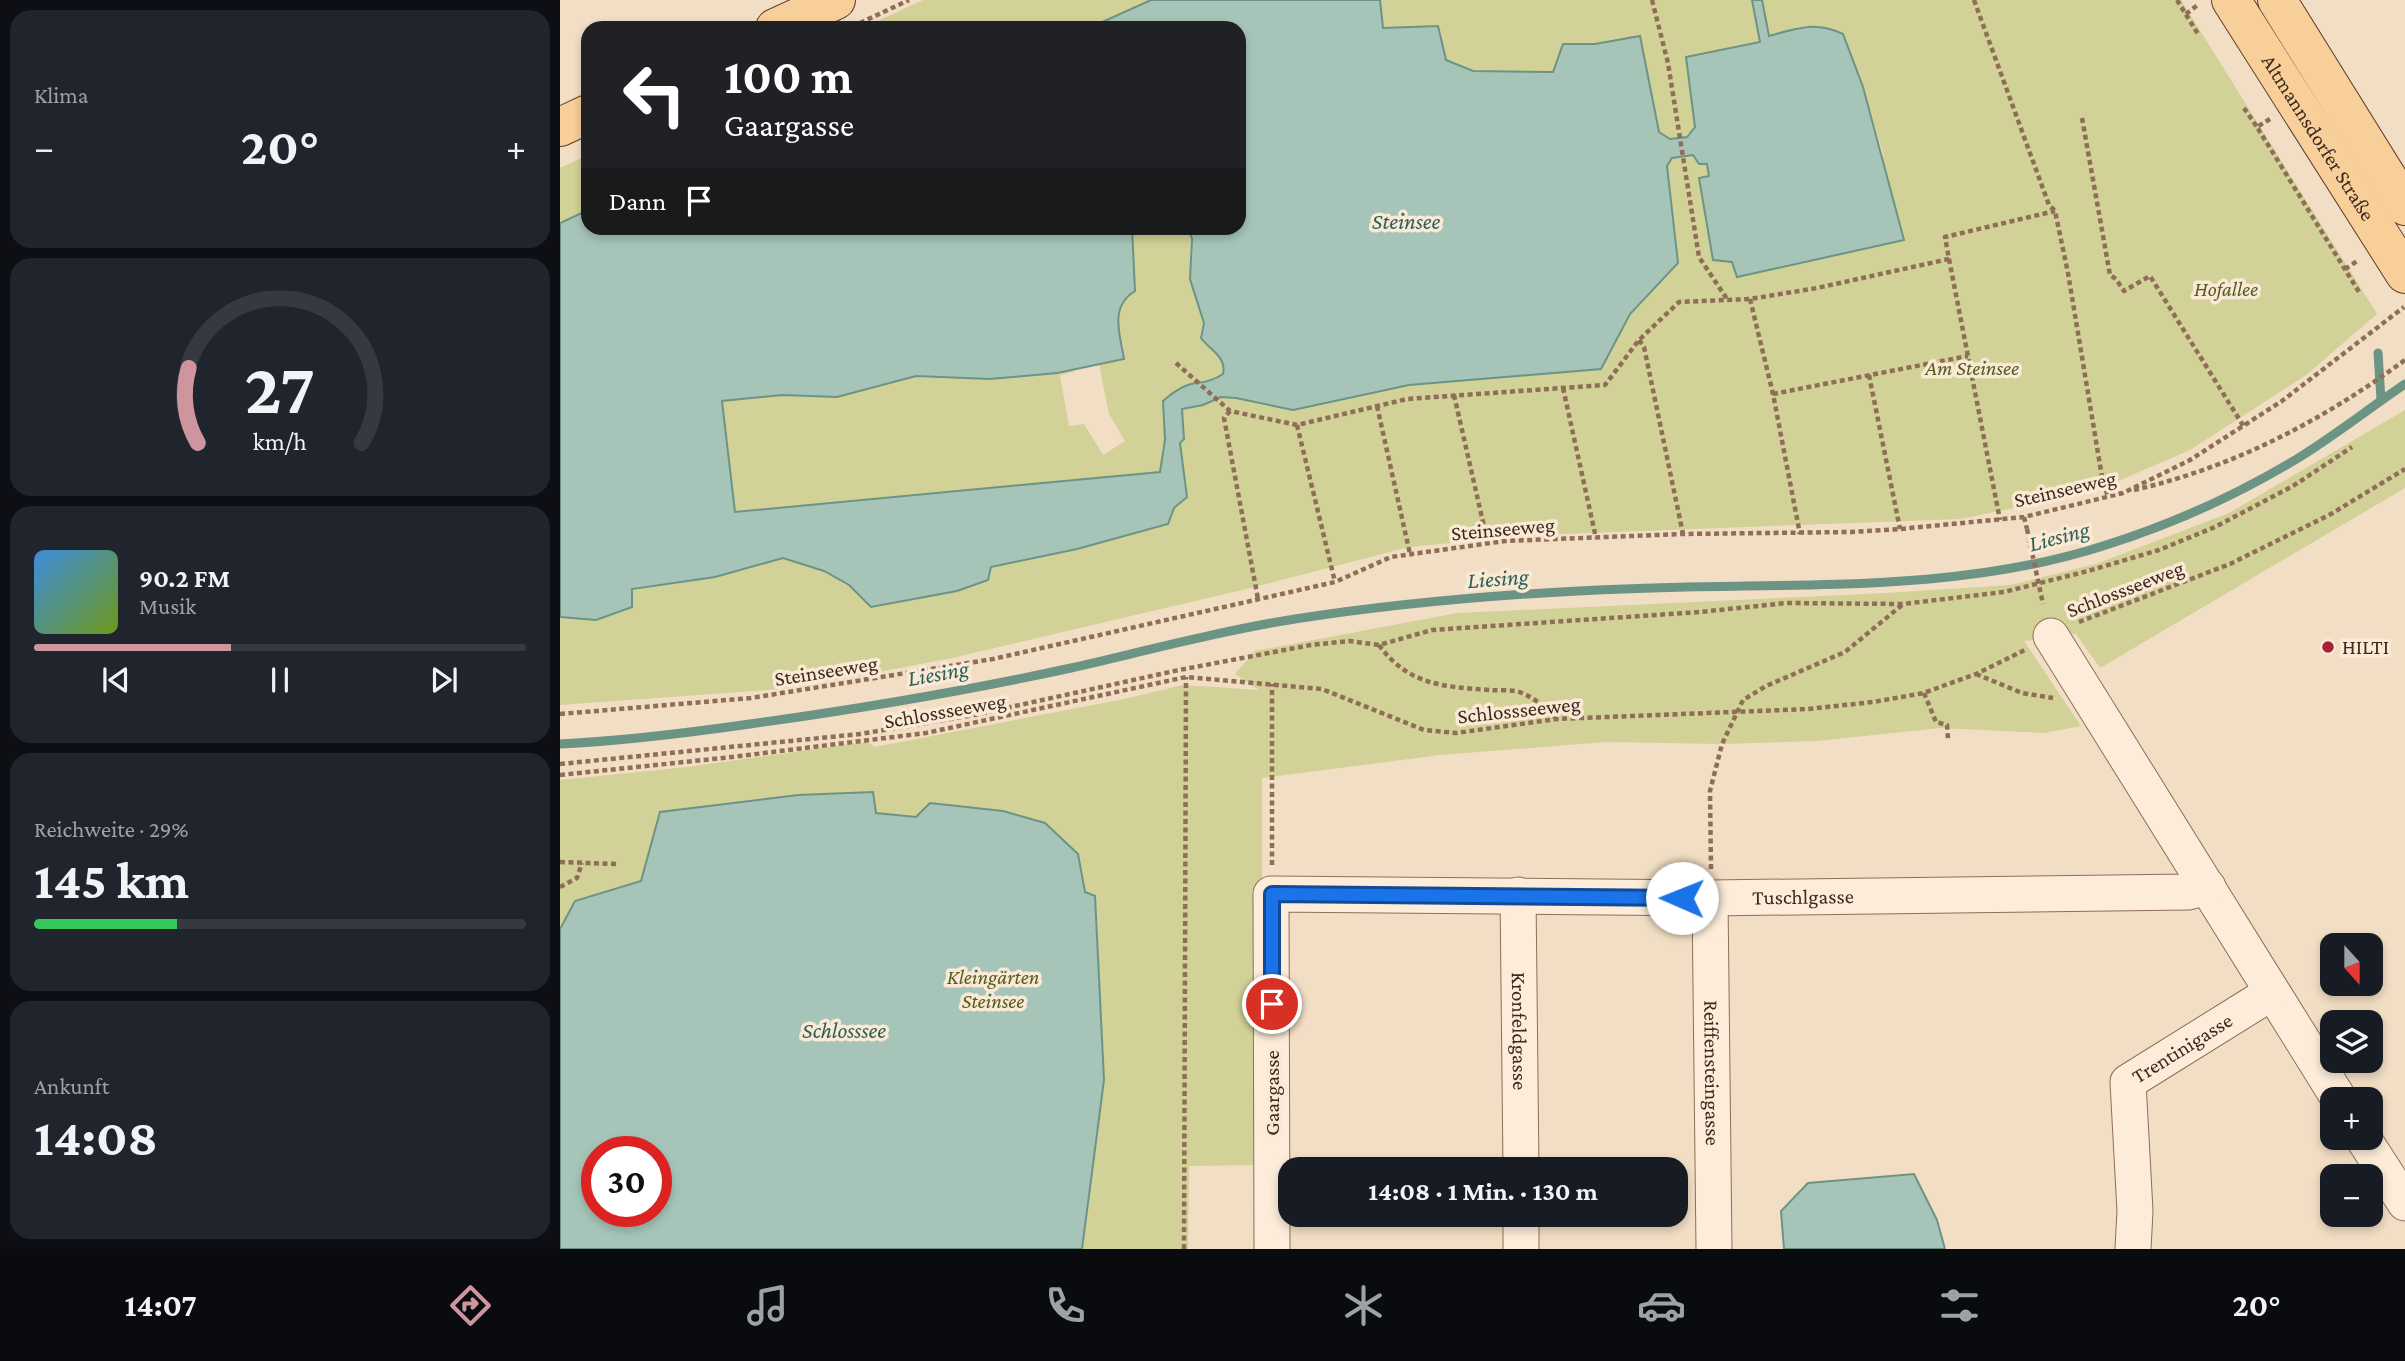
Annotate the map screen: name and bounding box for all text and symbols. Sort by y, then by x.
icon: left [609,49,700,140]
text: 100 m [724,49,853,104]
street label: Altmannsdorfer Straße [2257,50,2380,225]
text: Klima [34,82,88,108]
text: Gaargasse [724,107,854,143]
text: 20° [241,117,319,175]
text: − [34,126,54,168]
text: + [506,126,526,168]
icon: arrive [680,182,718,220]
text: Dann [609,187,666,216]
water label: Steinsee [1372,208,1441,234]
park label: Hofallee [2194,277,2258,301]
text: 27 [245,348,315,429]
park label: Am Steinsee [1924,356,2019,380]
text: km/h [253,427,307,454]
street label: Steinseeweg [2012,466,2118,512]
street label: Steinseeweg [1450,513,1556,545]
water label: Liesing [2026,515,2093,557]
street label: Schlossseeweg [2063,556,2187,622]
water label: Liesing [1466,563,1530,593]
text: 90.2 FM [139,564,230,593]
text: Musik [139,593,196,619]
place label: HILTI [2342,635,2389,659]
marker: HILTI [2320,639,2336,655]
street label: Steinseeweg [773,651,879,691]
water label: Liesing [905,655,971,691]
icon: previous [97,661,135,699]
icon: pause [261,661,299,699]
icon: next [425,661,463,699]
street label: Schlossseeweg [882,688,1008,734]
street label: Schlossseeweg [1456,692,1582,728]
text: Reichweite · 29% [34,816,189,842]
text: 145 km [34,851,189,909]
position arrow [1645,861,1719,935]
street label: Tuschlgasse [1752,884,1854,909]
north arrow [2320,933,2384,996]
map controls [2320,933,2383,1227]
park label: Kleingärten Steinsee [947,965,1039,1013]
street label: Kronfeldgasse [1507,972,1532,1090]
pin [1242,974,1302,1034]
icon: arrive [1253,985,1291,1023]
street label: Reiffensteingasse [1699,1000,1725,1146]
street label: Trentinigasse [2128,1008,2237,1089]
button: layers [2320,1010,2383,1073]
water label: Schlosssee [802,1017,886,1043]
street label: Gaargasse [1260,1050,1284,1136]
text: Ankunft [34,1073,109,1099]
button: + [2320,1087,2383,1150]
text: 14:08 [34,1108,158,1166]
speed limit sign: 30 [581,1136,672,1227]
button: − [2320,1164,2383,1227]
text: 14:08 · 1 Min. · 130 m [1368,1177,1598,1206]
icon: directions [446,1281,495,1330]
icon: music [743,1281,792,1330]
icon: phone [1041,1281,1090,1330]
icon: climate [1339,1281,1388,1330]
icon: car [1637,1281,1686,1330]
icon: filters [1935,1281,1984,1330]
text: 14:07 [124,1287,197,1323]
text: 20° [2232,1287,2281,1323]

